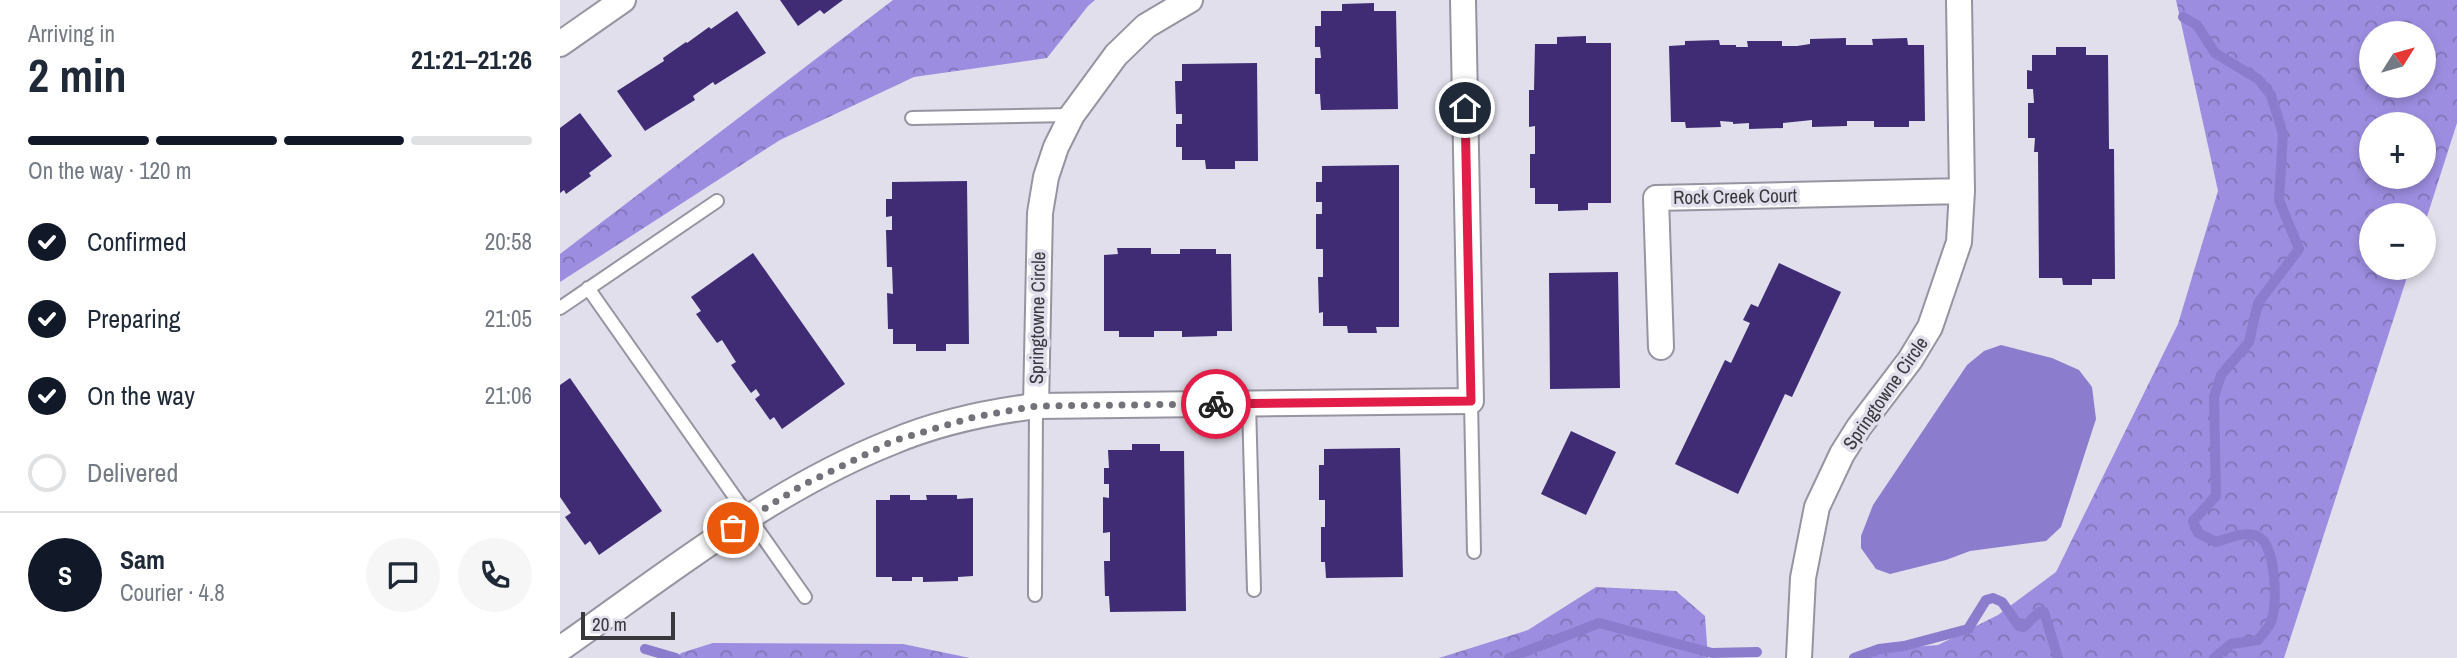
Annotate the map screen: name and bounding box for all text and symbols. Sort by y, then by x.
text: Arriving in [28,18,115,49]
north arrow [2359,21,2436,98]
map controls [2359,21,2436,280]
text: 21:21–21:26 [411,42,532,77]
text: 2 min [28,44,127,106]
pin [1435,78,1495,138]
icon: home [1446,89,1484,127]
button: + [2359,112,2436,189]
text: On the way · 120 m [28,155,192,186]
street label: Rock Creek Court [1673,182,1798,210]
button: − [2359,203,2436,280]
icon: check [28,223,66,261]
text: Confirmed [87,224,187,259]
text: 20:58 [485,226,532,257]
street label: Springtowne Circle [1023,252,1051,384]
icon: check [28,300,66,338]
text: Preparing [87,301,181,336]
text: 21:05 [485,303,532,334]
street label: Springtowne Circle [1836,331,1934,455]
courier [1181,369,1251,439]
icon: check [28,377,66,415]
text: On the way [87,378,195,413]
text: 21:06 [485,380,532,411]
icon: bike [1197,385,1235,423]
text: Delivered [87,455,178,490]
pin [703,498,763,558]
icon: bag [714,509,752,547]
button: chat [366,538,440,612]
button: phone [458,538,532,612]
text: Sam [120,542,165,577]
text: S [58,558,72,593]
text: Courier · 4.8 [120,577,225,608]
scale bar [581,609,676,641]
text: 20 m [592,611,627,637]

